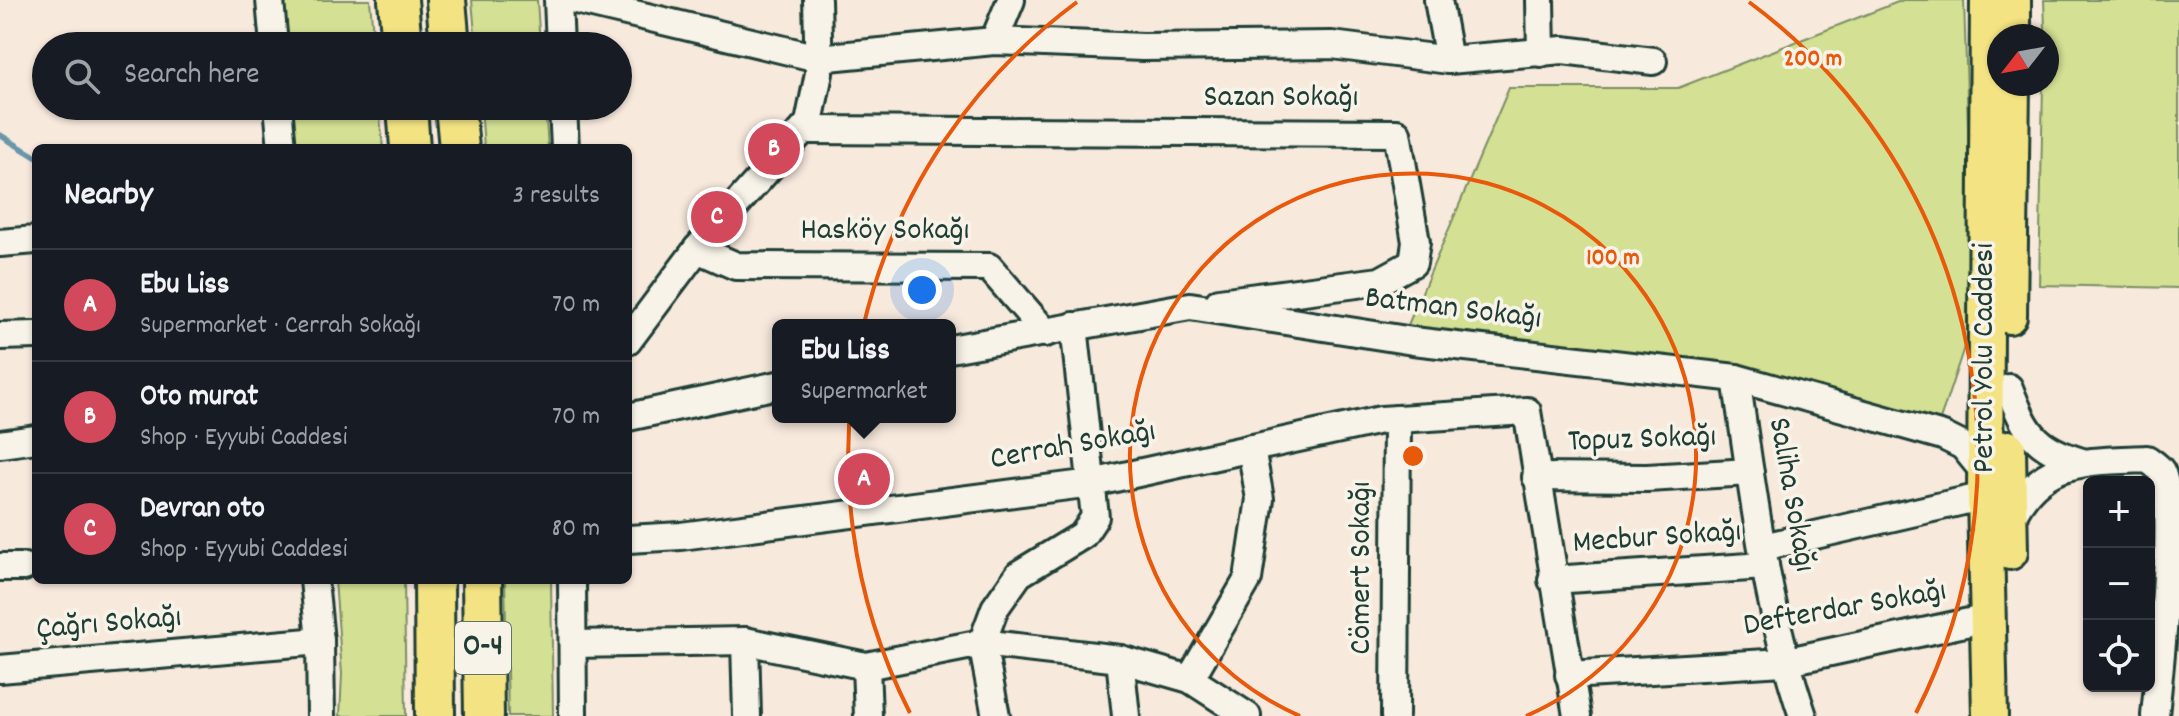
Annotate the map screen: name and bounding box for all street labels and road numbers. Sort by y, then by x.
street label: Sazan Sokağı [1204,76,1358,122]
street label: Hasköy Sokağı [801,209,969,255]
street label: Petrol Yolu Caddesi [1963,243,2009,473]
street label: Batman Sokağı [1362,276,1544,344]
street label: Cerrah Sokağı [987,410,1159,484]
street label: Saliha Sokağı [1754,414,1826,576]
street label: Topuz Sokağı [1567,415,1717,467]
street label: Cömert Sokağı [1340,481,1386,655]
street label: Mecbur Sokağı [1571,510,1743,568]
street label: Defterdar Sokağı [1740,570,1950,650]
street label: Çağrı Sokağı [35,596,183,654]
road number: O-4 [455,622,511,674]

